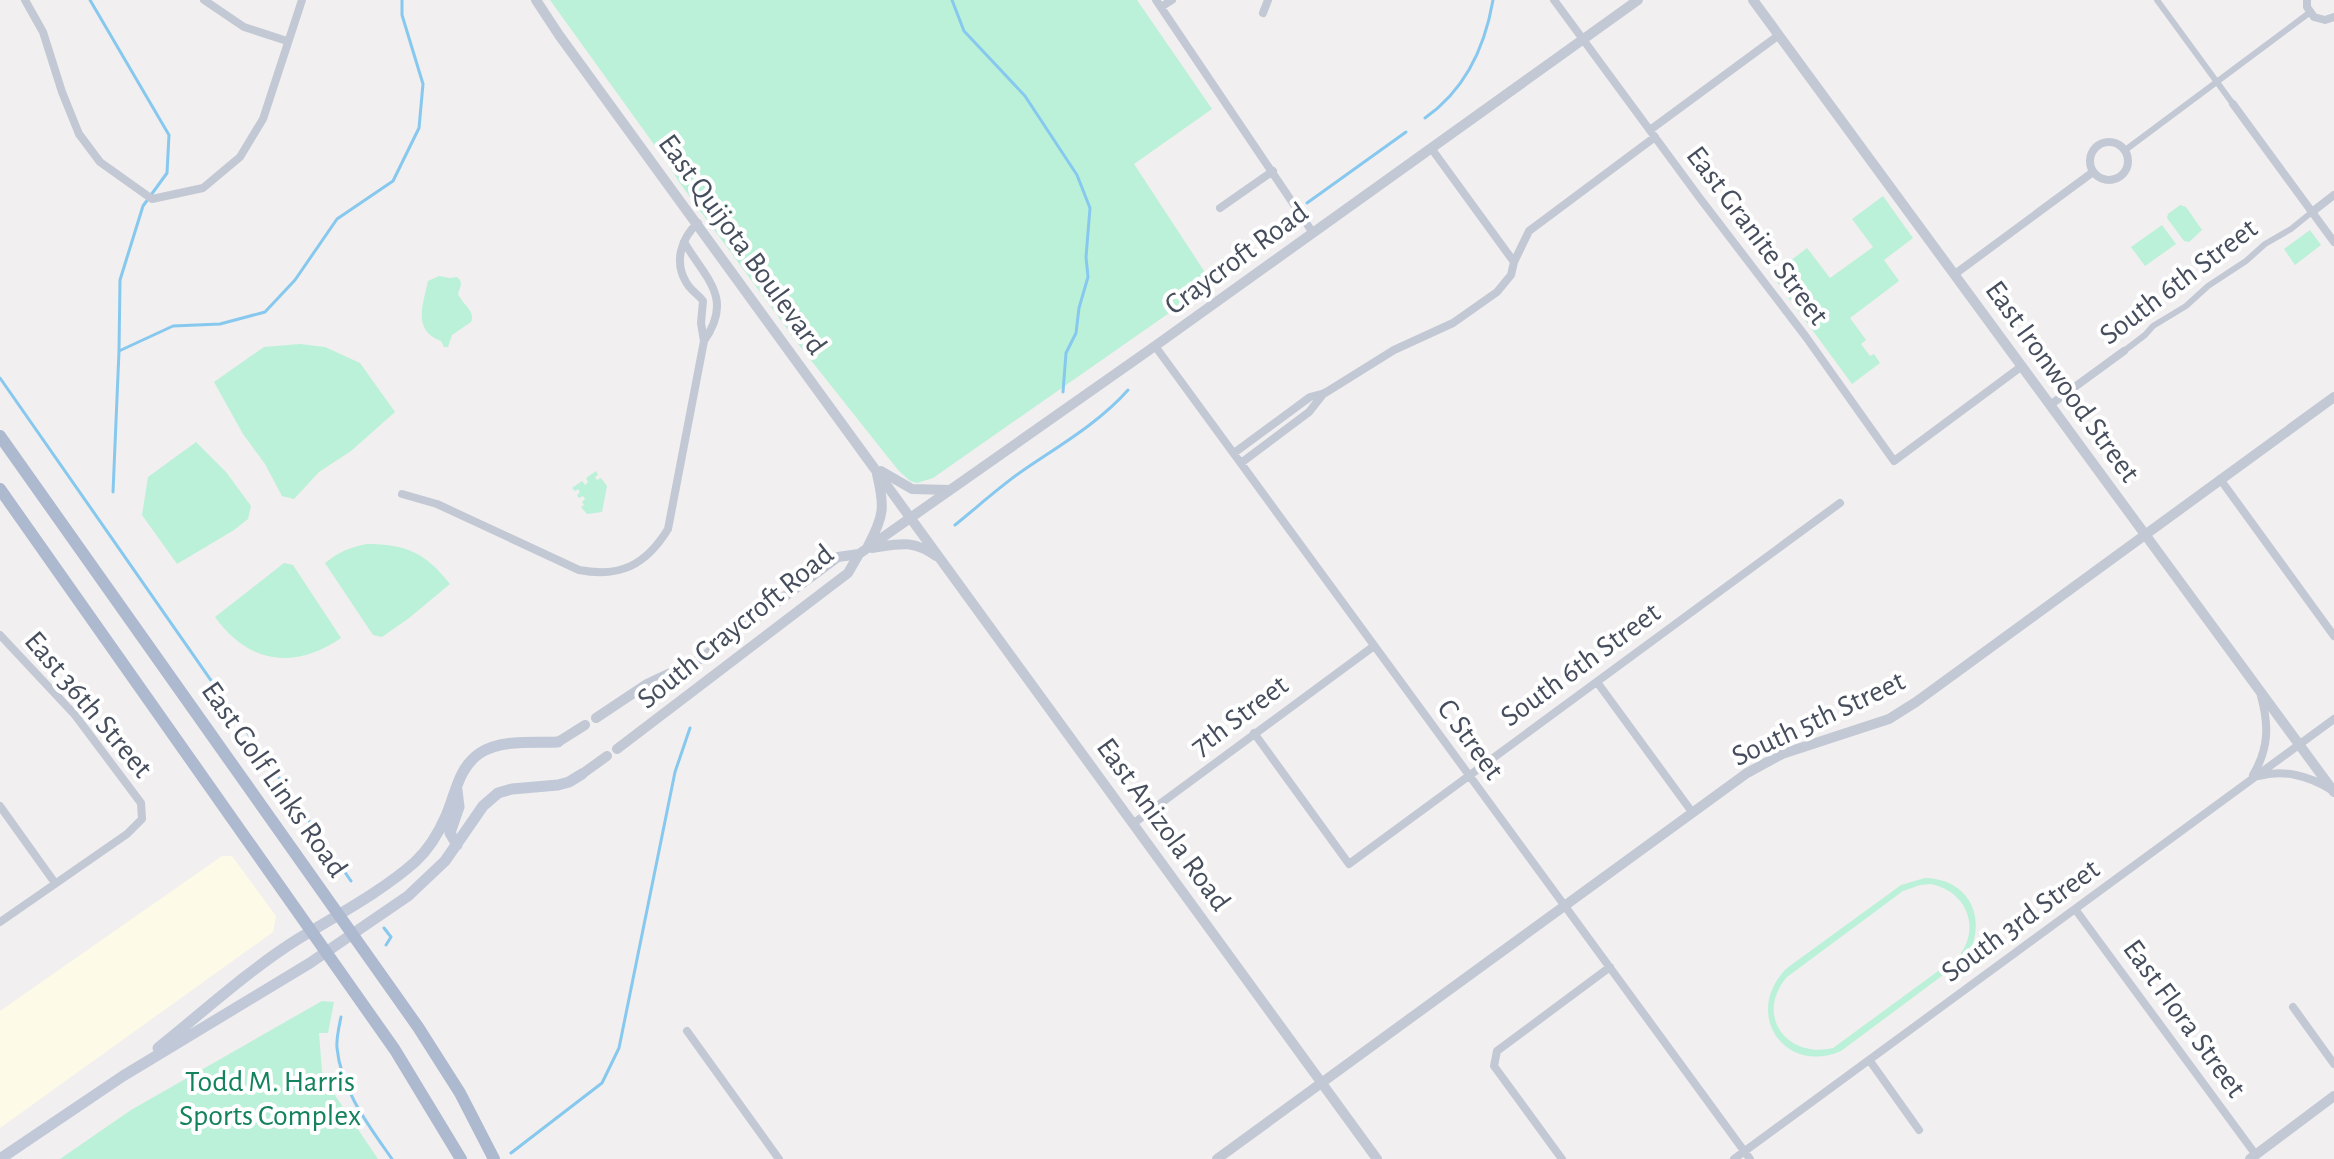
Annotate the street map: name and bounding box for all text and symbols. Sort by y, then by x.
street label: East Quijota Boulevard [652,129,832,360]
street label: East Granite Street [1681,141,1834,331]
street label: Craycroft Road [1159,197,1314,321]
street label: South 6th Street [2094,213,2263,351]
street label: East Ironwood Street [1979,276,2145,488]
street label: South Craycroft Road [632,539,839,715]
street label: South 6th Street [1495,597,1666,732]
street label: East 36th Street [19,626,158,784]
street label: South 5th Street [1727,666,1910,772]
street label: 7th Street [1185,669,1294,762]
street label: East Golf Links Road [195,676,353,883]
street label: C Street [1431,694,1509,786]
street label: East Anizola Road [1091,733,1236,917]
street label: South 3rd Street [1936,854,2105,988]
street label: East Flora Street [2117,934,2252,1103]
park label: Todd M. Harris Sports Complex [179,1067,361,1131]

